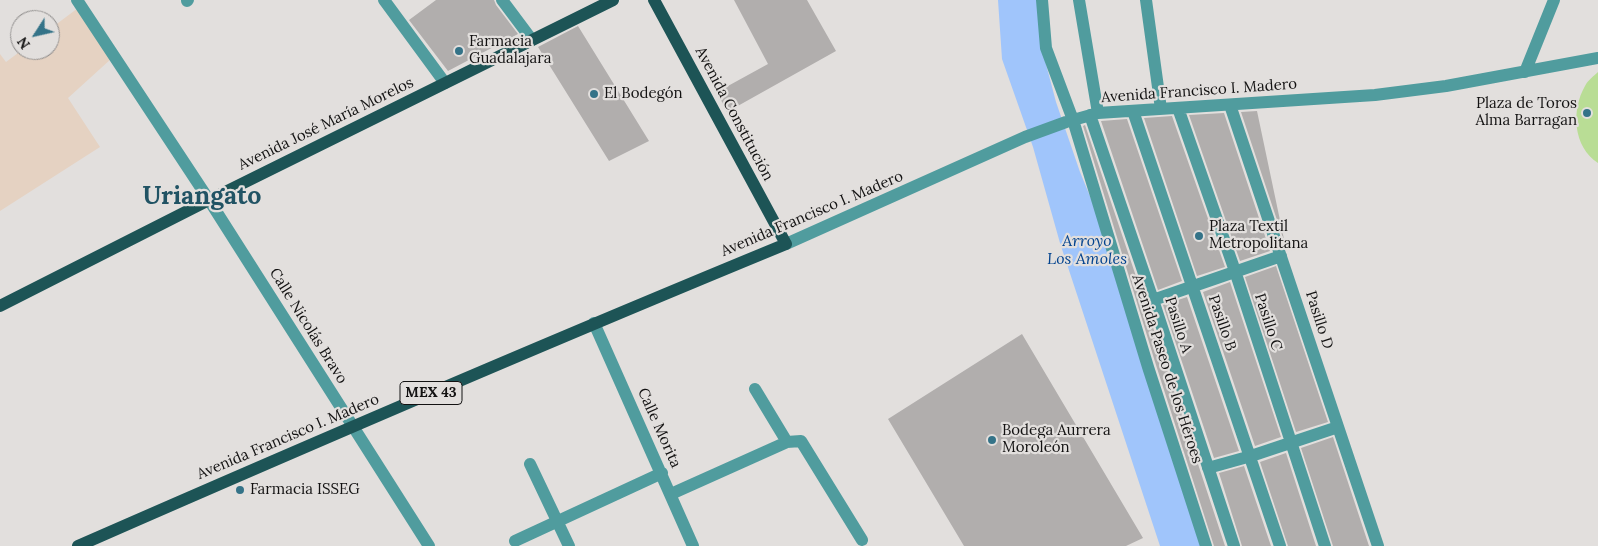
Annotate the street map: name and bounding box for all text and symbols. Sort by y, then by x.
north arrow [10,10,60,60]
text: N [13,33,34,53]
place label: Farmacia Guadalajara [469,33,551,68]
street label: Avenida Constitución [691,44,777,184]
marker: Farmacia Guadalajara [453,45,465,57]
street label: Avenida José María Morelos [235,74,417,174]
street label: Avenida Francisco I. Madero [1101,75,1297,107]
place label: El Bodegón [604,85,683,103]
marker: El Bodegón [588,88,600,100]
place label: Plaza de Toros Alma Barragan [1476,95,1577,130]
marker: Plaza de Toros Alma Barragan [1581,107,1593,119]
street label: Avenida Francisco I. Madero [718,167,906,261]
district label: Uriangato [143,182,261,212]
place label: Plaza Textil Metropolitana [1209,218,1308,253]
marker: Plaza Textil Metropolitana [1193,230,1205,242]
water label: Arroyo Los Amoles [1047,231,1127,269]
street label: Calle Nicolás Bravo [265,265,351,387]
street label: Avenida Paseo de los Héroes [1128,272,1206,466]
street label: Pasillo D [1301,289,1337,351]
street label: Pasillo C [1250,291,1286,353]
street label: Pasillo B [1204,293,1240,353]
street label: Pasillo A [1160,295,1196,355]
road number: MEX 43 [400,382,462,404]
street label: Calle Morita [633,385,685,471]
street label: Avenida Francisco I. Madero [194,390,382,484]
place label: Bodega Aurrera Moroleón [1002,422,1111,457]
marker: Bodega Aurrera Moroleón [986,434,998,446]
place label: Farmacia ISSEG [250,481,360,499]
marker: Farmacia ISSEG [234,484,246,496]

